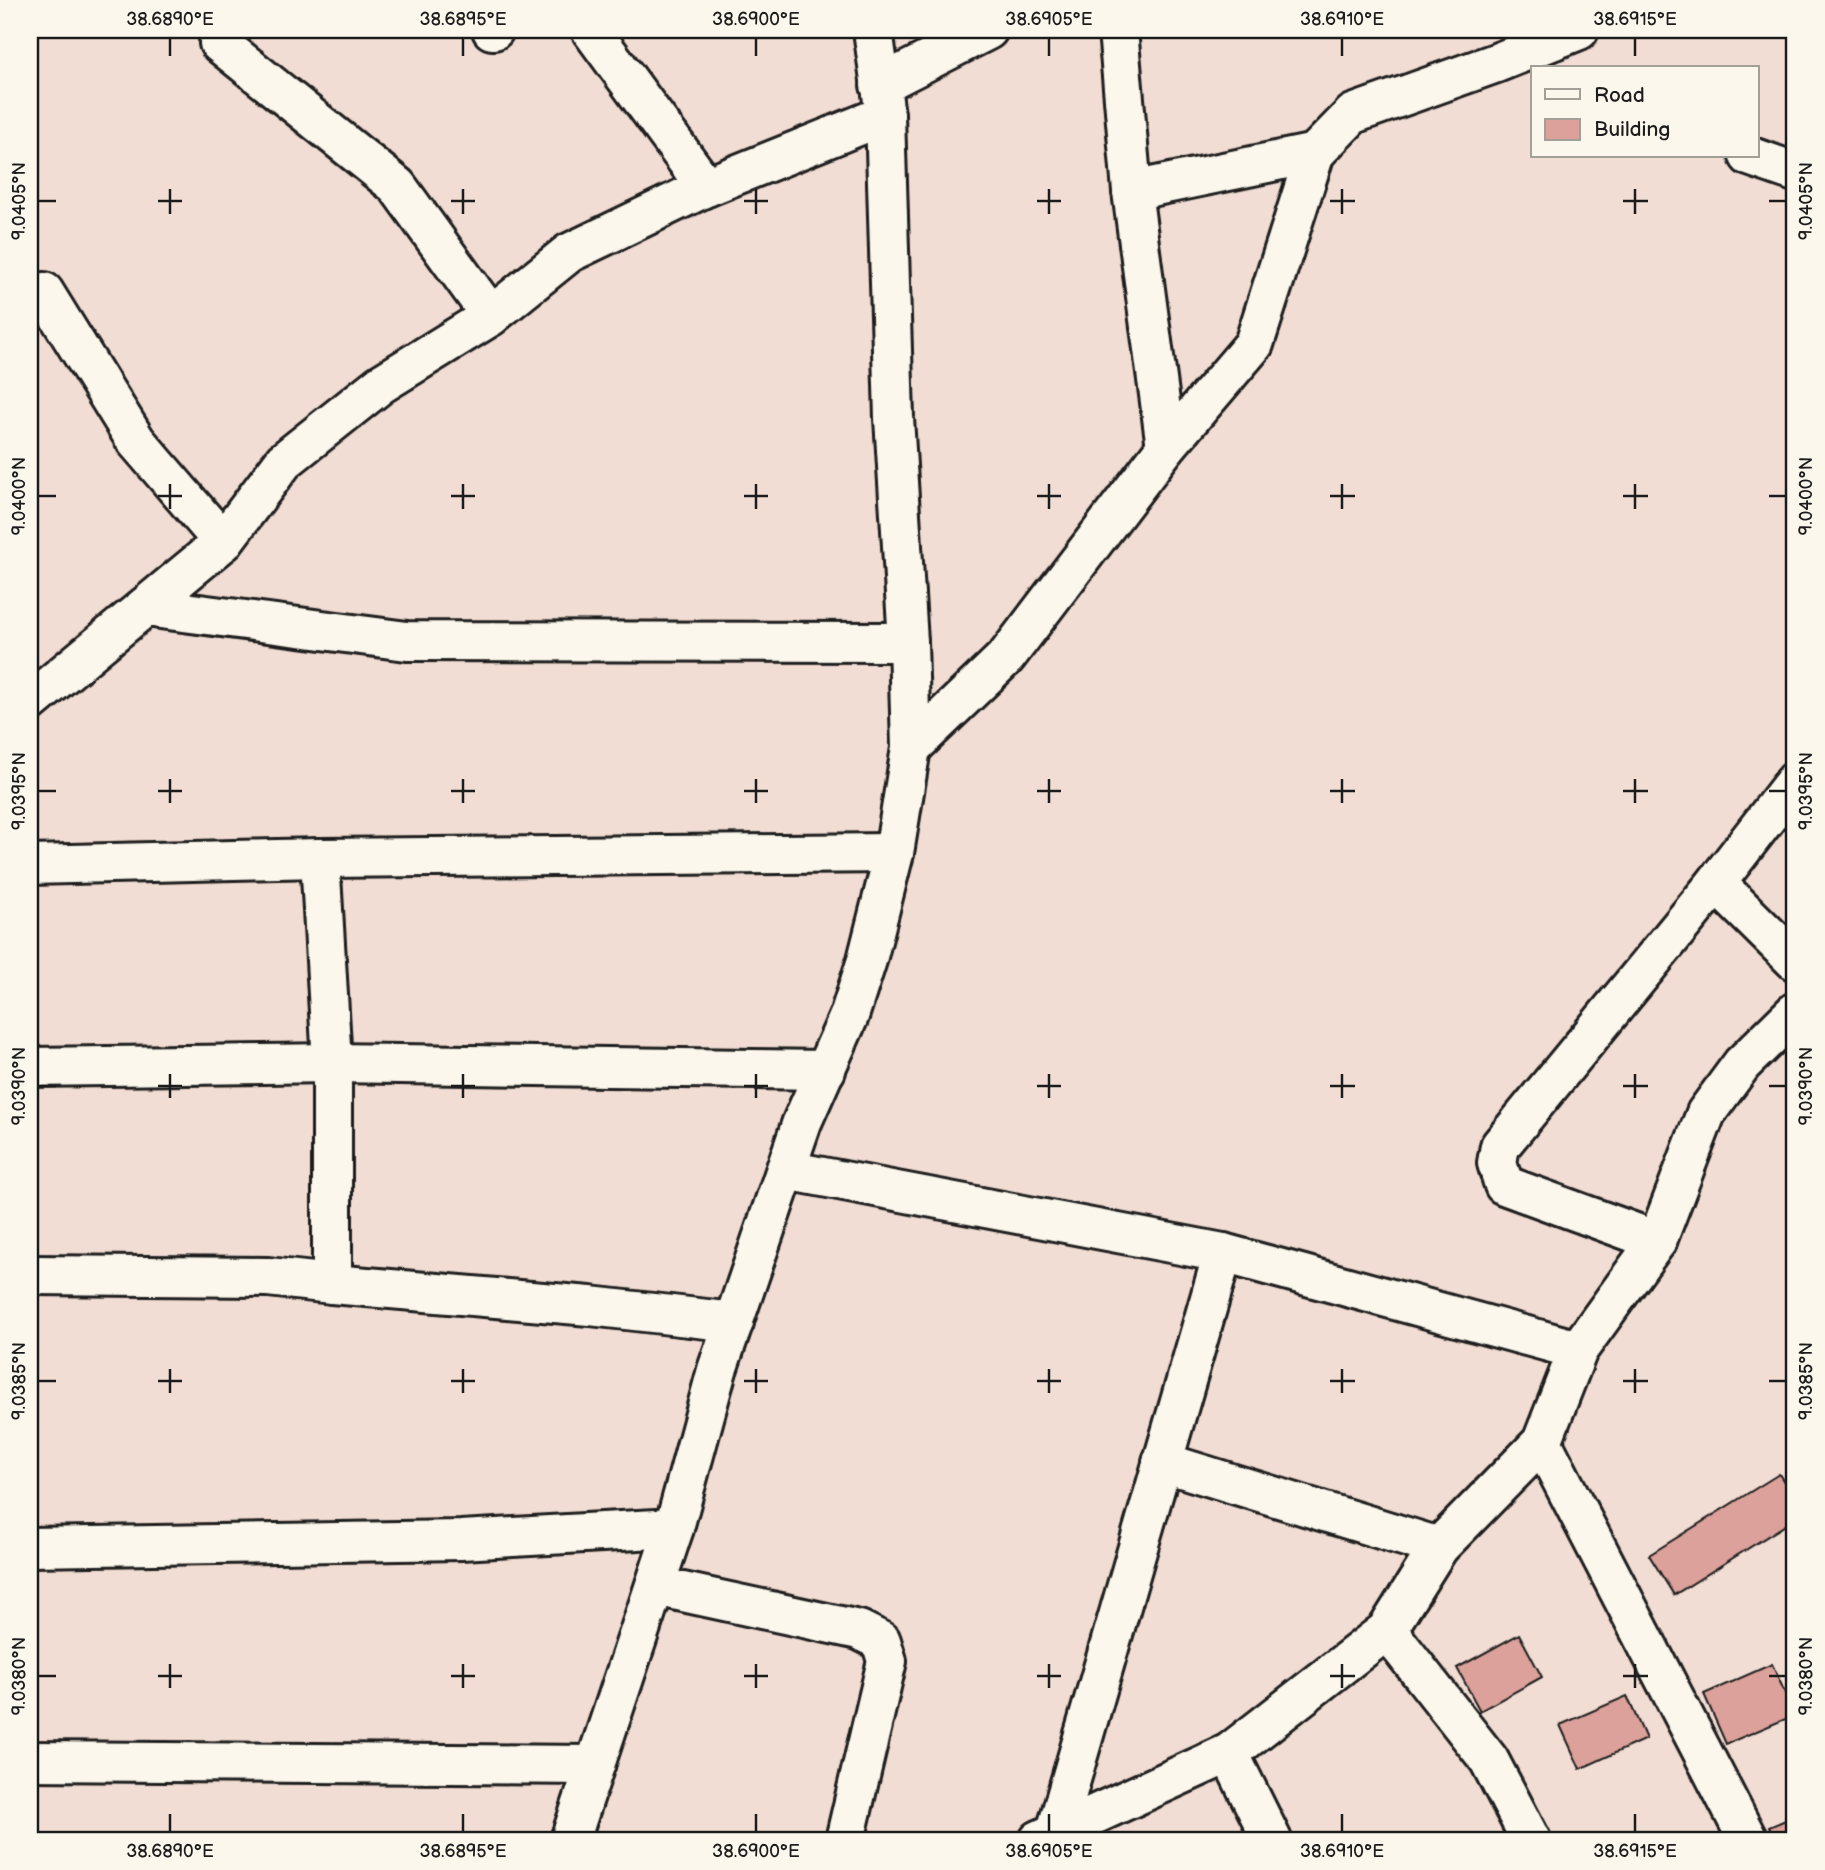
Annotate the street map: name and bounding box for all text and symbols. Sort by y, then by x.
text: 38.6890°E [126,9,214,30]
text: 38.6895°E [419,9,507,30]
text: 38.6900°E [712,9,800,30]
text: 38.6905°E [1005,9,1093,30]
text: 38.6910°E [1300,9,1384,30]
text: 38.6915°E [1593,9,1677,30]
legend [1531,66,1758,158]
text: Road [1594,83,1645,108]
text: Building [1594,117,1670,142]
text: 9.0405°N [9,162,30,240]
text: 9.0405°N [1796,162,1817,240]
text: 9.0400°N [9,457,30,535]
text: 9.0400°N [1796,457,1817,535]
text: 9.0395°N [9,752,30,830]
text: 9.0395°N [1796,752,1817,830]
text: 9.0390°N [9,1047,30,1125]
text: 9.0390°N [1796,1047,1817,1125]
text: 9.0385°N [9,1342,30,1420]
text: 9.0385°N [1796,1342,1817,1420]
text: 9.0380°N [9,1637,30,1715]
text: 9.0380°N [1796,1637,1817,1715]
text: 38.6890°E [126,1841,214,1862]
text: 38.6895°E [419,1841,507,1862]
text: 38.6900°E [712,1841,800,1862]
text: 38.6905°E [1005,1841,1093,1862]
text: 38.6910°E [1300,1841,1384,1862]
text: 38.6915°E [1593,1841,1677,1862]

